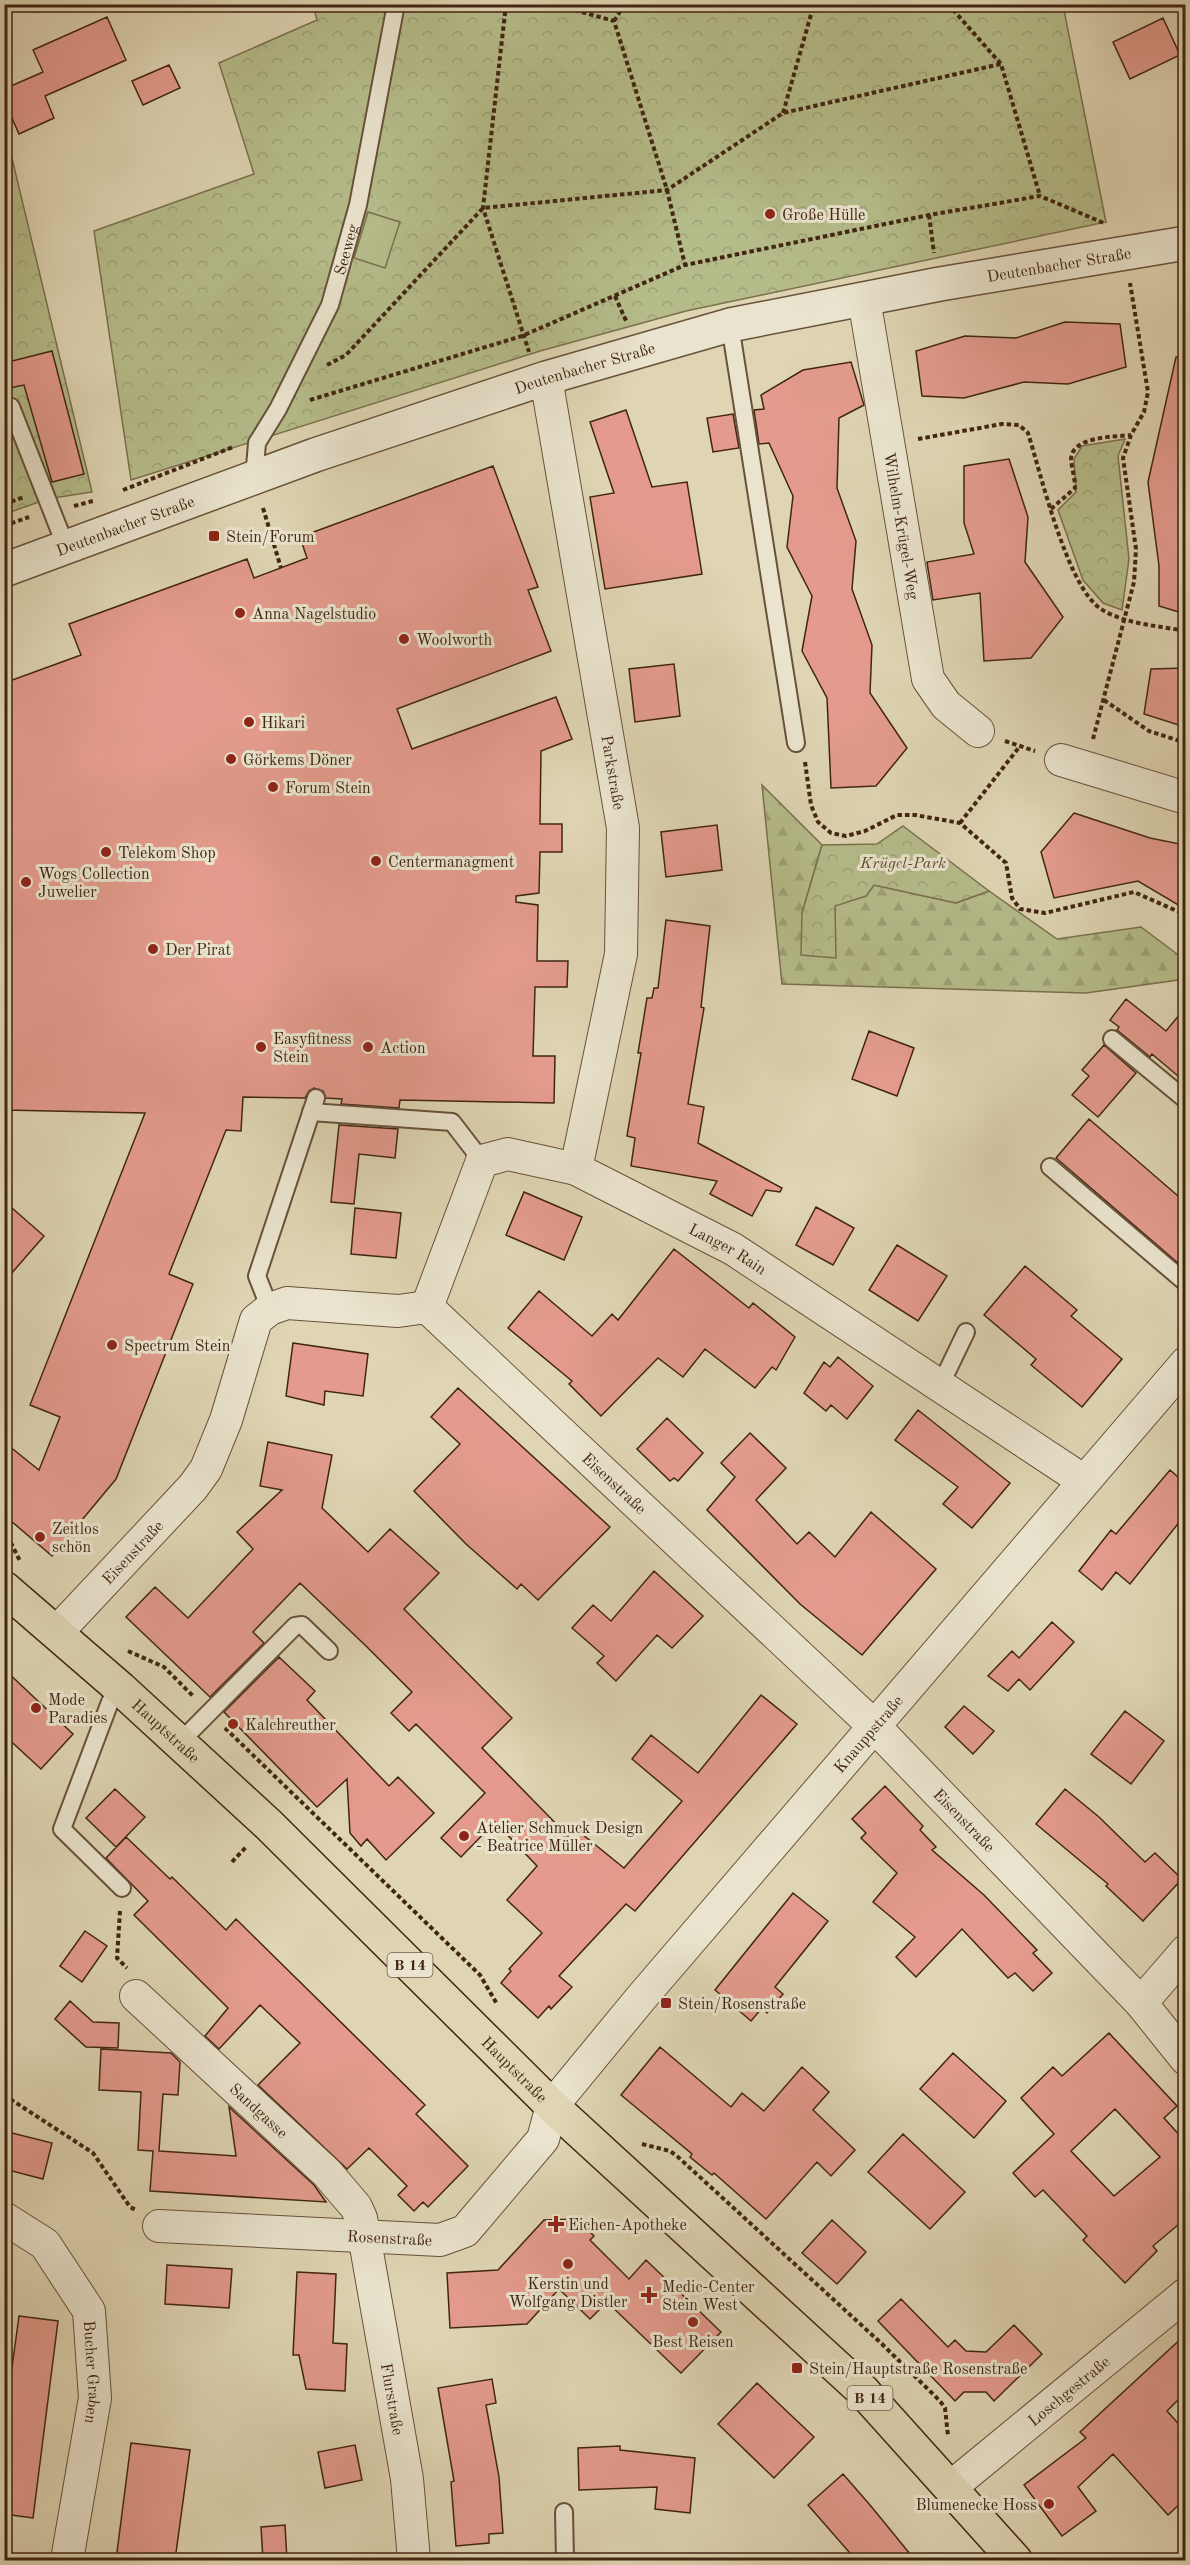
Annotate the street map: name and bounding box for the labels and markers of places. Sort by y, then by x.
marker: Große Hülle [763,207,777,221]
place label: Große Hülle [782,208,865,224]
marker: Stein/Forum [207,529,221,543]
place label: Stein/Forum [226,530,315,546]
marker: Anna Nagelstudio [233,606,247,620]
place label: Anna Nagelstudio [252,607,376,623]
marker: Woolworth [397,632,411,646]
place label: Woolworth [416,633,492,649]
marker: Hikari [242,715,256,729]
place label: Hikari [261,716,305,732]
marker: Görkems Döner [224,752,238,766]
place label: Görkems Döner [243,753,352,769]
marker: Forum Stein [266,780,280,794]
place label: Forum Stein [285,781,371,797]
marker: Telekom Shop [99,845,113,859]
place label: Telekom Shop [118,846,216,862]
marker: Centermanagment [369,854,383,868]
place label: Centermanagment [388,855,515,871]
place label: Wogs Collection Juwelier [38,867,150,901]
marker: Wogs Collection Juwelier [19,875,33,889]
marker: Der Pirat [146,942,160,956]
place label: Der Pirat [165,943,232,959]
place label: Easyfitness Stein [273,1032,351,1066]
marker: Easyfitness Stein [254,1040,268,1054]
marker: Action [361,1040,375,1054]
place label: Action [380,1041,426,1057]
marker: Spectrum Stein [105,1338,119,1352]
place label: Spectrum Stein [124,1339,231,1355]
place label: Zeitlos schön [52,1522,99,1556]
marker: Zeitlos schön [33,1530,47,1544]
place label: Mode Paradies [48,1693,108,1727]
marker: Mode Paradies [29,1701,43,1715]
marker: Kalchreuther [226,1717,240,1731]
place label: Kalchreuther [245,1718,336,1734]
place label: Atelier Schmuck Design - Beatrice Müller [476,1821,644,1855]
marker: Atelier Schmuck Design - Beatrice Müller [457,1829,471,1843]
marker: Stein/Rosenstraße [659,1996,673,2010]
place label: Stein/Rosenstraße [678,1997,806,2013]
marker: Eichen-Apotheke [549,2217,563,2231]
place label: Eichen-Apotheke [568,2218,687,2234]
marker: Kerstin und Wolfgang Distler [561,2257,575,2271]
place label: Kerstin und Wolfgang Distler [509,2277,628,2311]
place label: Medic-Center Stein West [662,2280,755,2314]
marker: Medic-Center Stein West [640,2286,658,2304]
marker: Best Reisen [686,2315,700,2329]
place label: Best Reisen [652,2335,734,2351]
marker: Stein/Hauptstraße Rosenstraße [790,2361,804,2375]
place label: Stein/Hauptstraße Rosenstraße [809,2362,1027,2378]
marker: Blumenecke Hoss [1042,2497,1056,2511]
place label: Blumenecke Hoss [915,2498,1037,2514]

